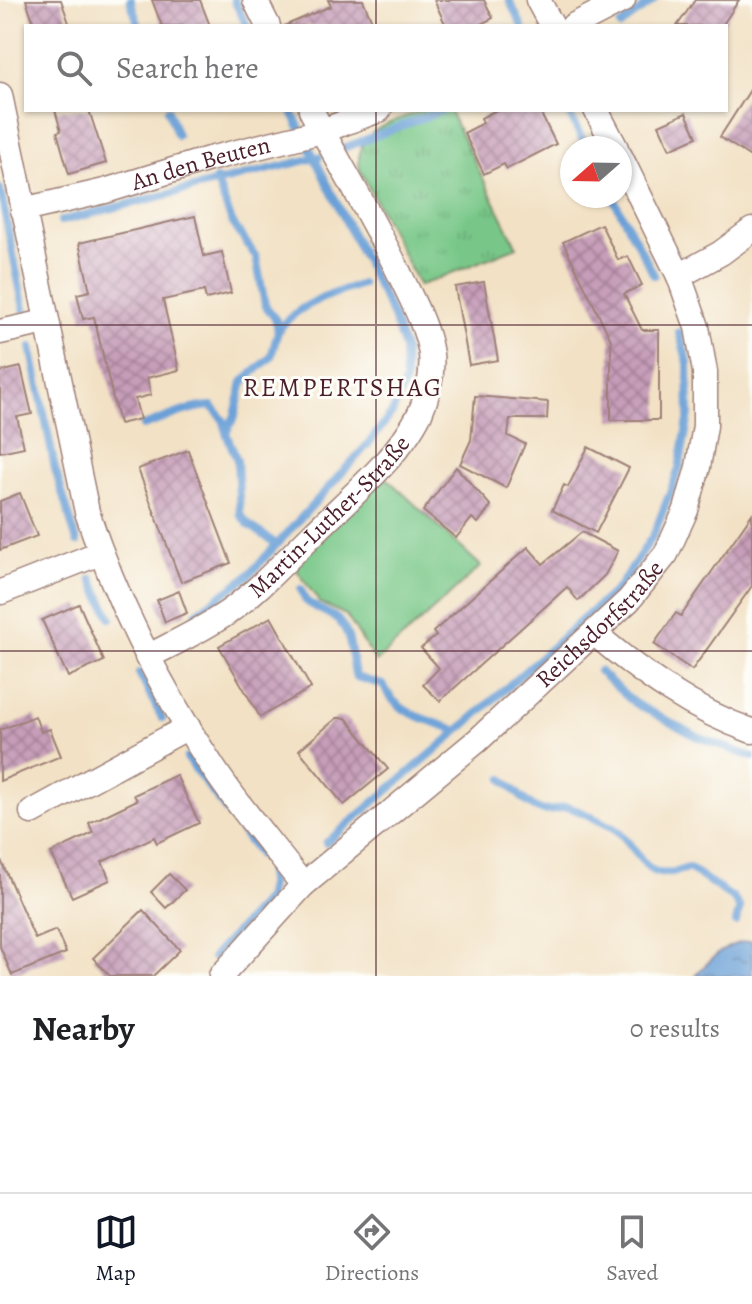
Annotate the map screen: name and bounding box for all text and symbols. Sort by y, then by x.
search box [24,24,728,112]
icon: search [52,46,96,90]
text: Search here [116,48,259,88]
street label: An den Beuten [127,128,273,198]
north arrow [560,136,632,208]
district label: REMPERTSHAG [243,370,443,405]
street label: Martin-Luther-Straße [241,429,417,605]
street label: Reichsdorfstraße [529,554,671,695]
text: Nearby [32,1005,135,1052]
text: 0 results [630,1011,720,1046]
tab: Map [94,1210,138,1288]
tab: Directions [325,1210,419,1288]
tab: Saved [606,1210,658,1288]

